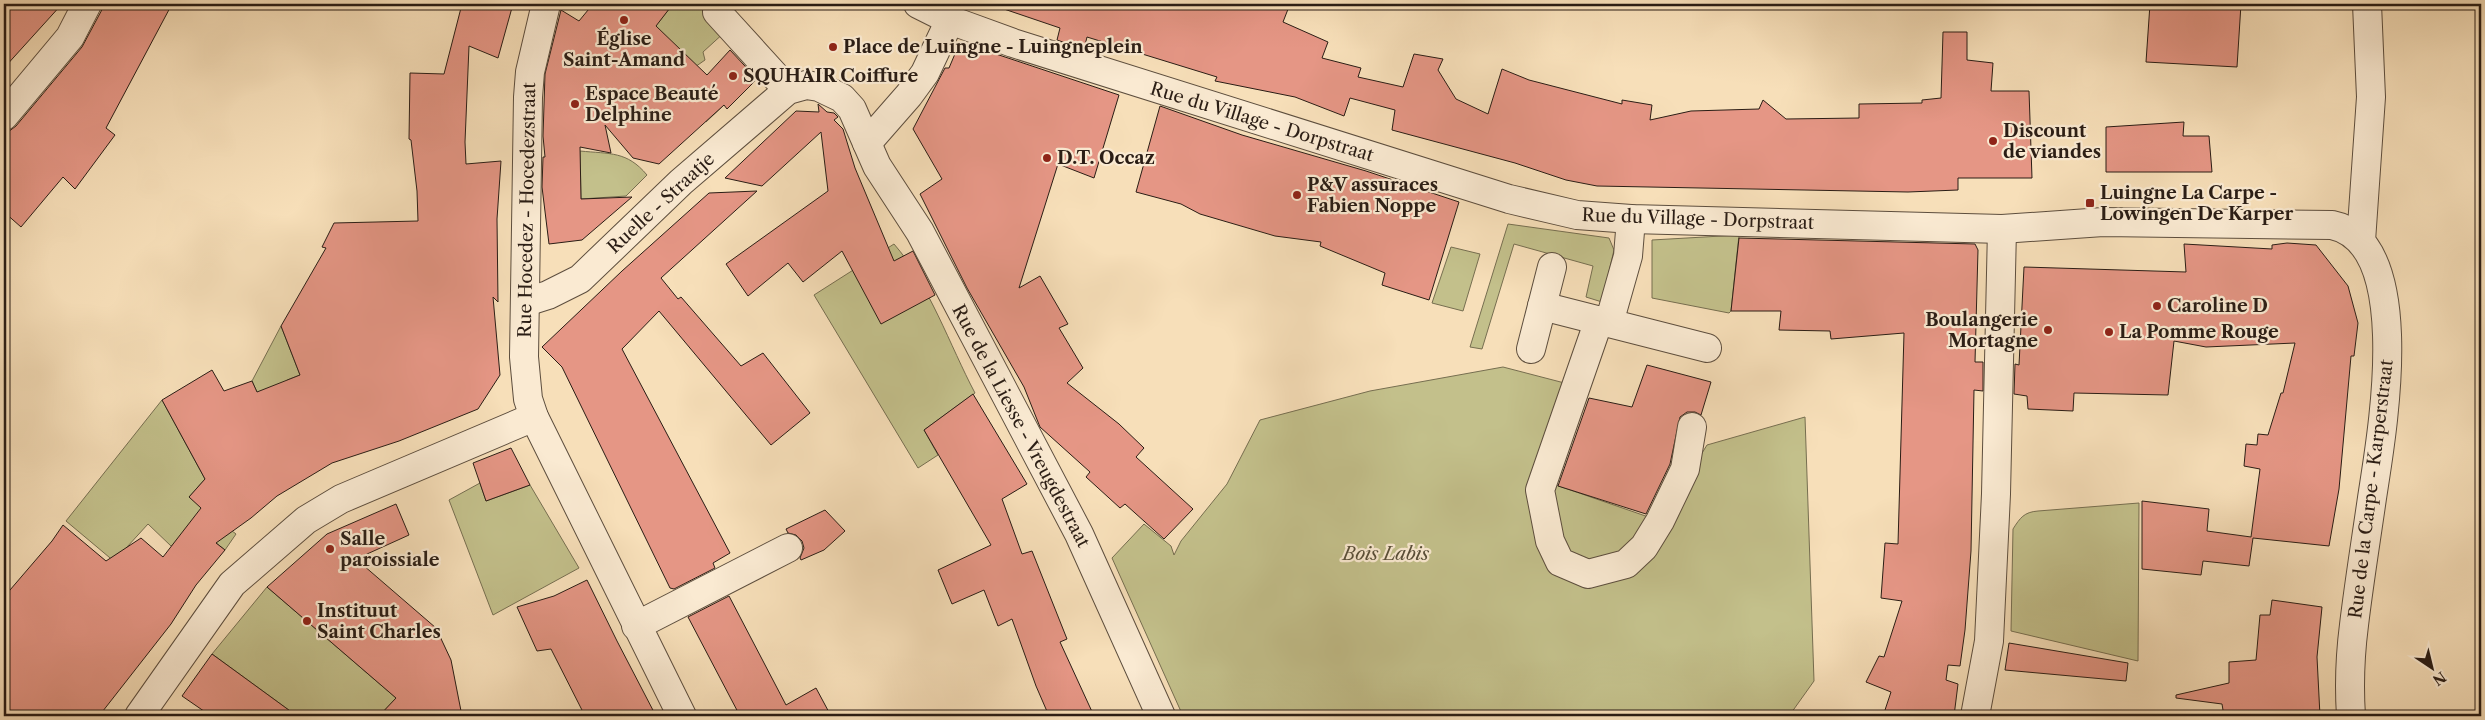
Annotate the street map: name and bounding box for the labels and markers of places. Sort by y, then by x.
marker: Église Saint-Amand [618,14,630,26]
place label: Église Saint-Amand [563,27,685,71]
place label: Place de Luingne - Luingneplein [843,36,1143,58]
marker: Place de Luingne - Luingneplein [827,41,839,53]
place label: SQUHAIR Coiffure [743,65,918,87]
marker: SQUHAIR Coiffure [727,70,739,82]
place label: Espace Beauté Delphine [585,83,719,126]
marker: Espace Beauté Delphine [569,98,581,110]
place label: Discount de viandes [2003,120,2101,163]
marker: Discount de viandes [1987,135,1999,147]
place label: D.T. Occaz [1057,147,1155,169]
marker: D.T. Occaz [1041,152,1053,164]
place label: P&V assuraces Fabien Noppe [1307,174,1438,217]
place label: Luingne La Carpe - Lowingen De Karper [2100,182,2293,225]
marker: P&V assuraces Fabien Noppe [1291,189,1303,201]
marker: Luingne La Carpe - Lowingen De Karper [2084,197,2096,209]
place label: Caroline D [2167,295,2268,317]
marker: Caroline D [2151,300,2163,312]
place label: Boulangerie Mortagne [1925,309,2038,352]
place label: La Pomme Rouge [2119,321,2279,343]
marker: Boulangerie Mortagne [2042,324,2054,336]
marker: La Pomme Rouge [2103,326,2115,338]
place label: Salle paroissiale [340,528,440,571]
marker: Salle paroissiale [324,543,336,555]
place label: Instituut Saint Charles [317,600,441,643]
marker: Instituut Saint Charles [301,615,313,627]

